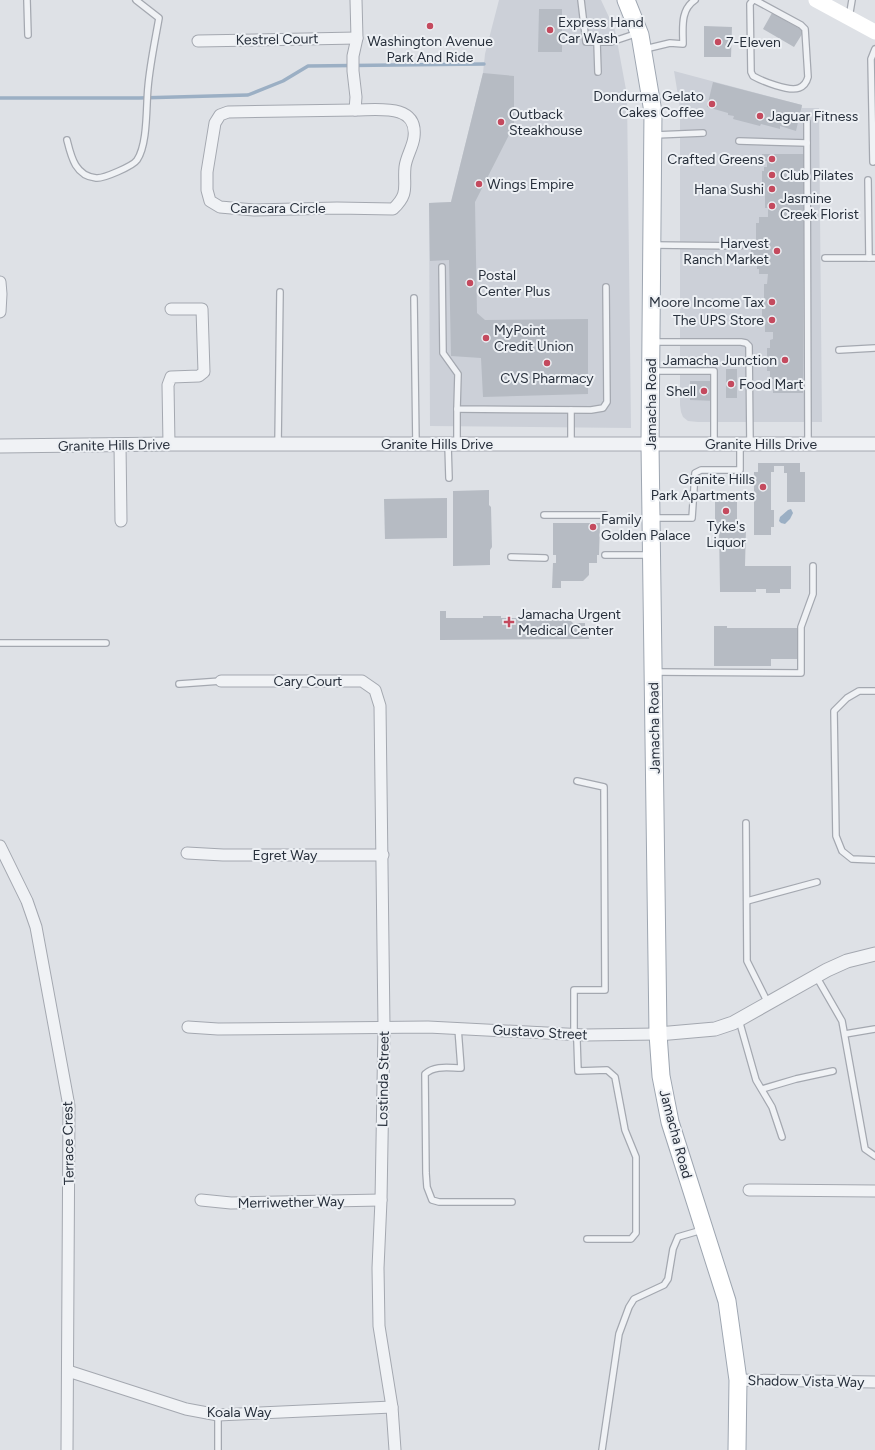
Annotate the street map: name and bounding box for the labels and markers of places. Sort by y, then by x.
place label: Express Hand Car Wash [558,14,644,47]
marker: Washington Avenue Park And Ride [425,21,435,31]
marker: Express Hand Car Wash [545,25,555,35]
place label: Washington Avenue Park And Ride [367,33,493,66]
place label: 7-Eleven [726,34,781,51]
marker: 7-Eleven [713,37,723,47]
place label: Dondurma Gelato Cakes Coffee [593,88,704,121]
marker: Dondurma Gelato Cakes Coffee [707,99,717,109]
place label: Outback Steakhouse [509,106,583,139]
place label: Jaguar Fitness [768,108,858,125]
marker: Jaguar Fitness [755,111,765,121]
marker: Outback Steakhouse [496,117,506,127]
place label: Crafted Greens [667,151,764,168]
marker: Crafted Greens [767,154,777,164]
place label: Club Pilates [780,167,854,184]
marker: Club Pilates [767,170,777,180]
place label: Wings Empire [487,176,574,193]
marker: Wings Empire [474,179,484,189]
place label: Hana Sushi [694,181,764,198]
marker: Hana Sushi [767,184,777,194]
place label: Jasmine Creek Florist [780,190,859,223]
marker: Jasmine Creek Florist [767,201,777,211]
place label: Harvest Ranch Market [683,235,769,268]
marker: Harvest Ranch Market [772,246,782,256]
place label: Postal Center Plus [478,267,550,300]
marker: Postal Center Plus [465,278,475,288]
place label: Moore Income Tax [649,294,764,311]
marker: Moore Income Tax [767,297,777,307]
place label: The UPS Store [673,312,764,329]
marker: The UPS Store [767,315,777,325]
place label: MyPoint Credit Union [494,322,574,355]
marker: MyPoint Credit Union [481,333,491,343]
place label: Jamacha Junction [663,352,777,369]
marker: Jamacha Junction [780,355,790,365]
marker: CVS Pharmacy [542,358,552,368]
place label: CVS Pharmacy [500,370,594,387]
place label: Food Mart [739,376,803,393]
marker: Food Mart [726,379,736,389]
place label: Shell [666,383,696,400]
marker: Shell [699,386,709,396]
place label: Granite Hills Park Apartments [651,471,755,504]
marker: Granite Hills Park Apartments [758,482,768,492]
marker: Tyke's Liquor [721,506,731,516]
place label: Family Golden Palace [601,511,691,544]
place label: Tyke's Liquor [706,518,746,551]
marker: Family Golden Palace [588,522,598,532]
place label: Jamacha Urgent Medical Center [518,606,621,639]
marker: Jamacha Urgent Medical Center [503,616,515,628]

